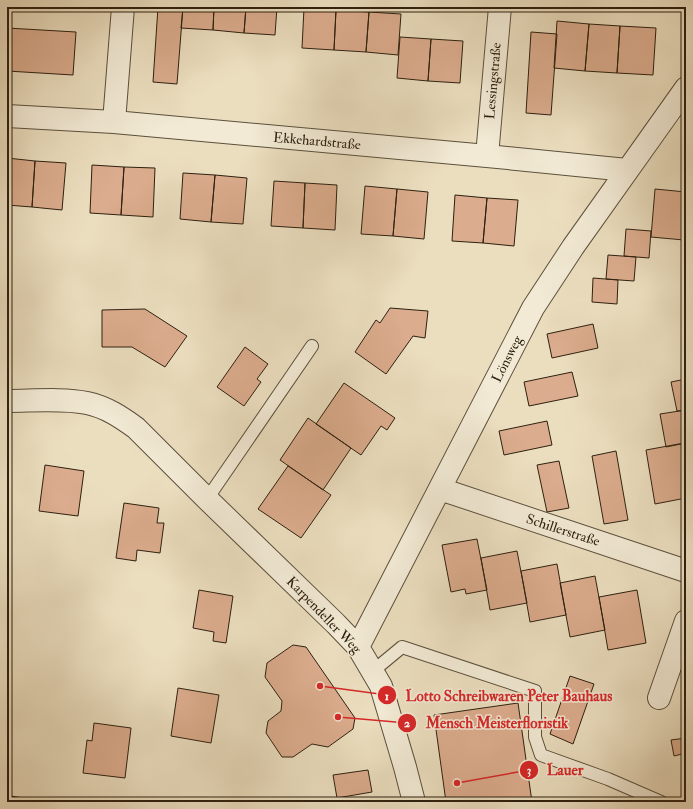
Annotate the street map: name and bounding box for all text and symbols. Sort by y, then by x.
street label: Lessingstraße [481,42,505,120]
street label: Ekkehardstraße [272,129,362,153]
street label: Lönsweg [488,332,526,385]
street label: Schillerstraße [524,510,602,550]
street label: Karpendeller Weg [282,573,366,659]
callout: Lotto Schreibwaren Peter Bauhaus [377,682,620,709]
text: Lotto Schreibwaren Peter Bauhaus [406,687,612,706]
text: 1 [385,689,389,704]
callout: Mensch Meisterfloristik [397,709,576,736]
text: Mensch Meisterfloristik [425,714,569,733]
text: 2 [404,716,410,731]
callout: Lauer [519,756,591,783]
text: Lauer [547,761,584,780]
text: 3 [527,763,532,778]

